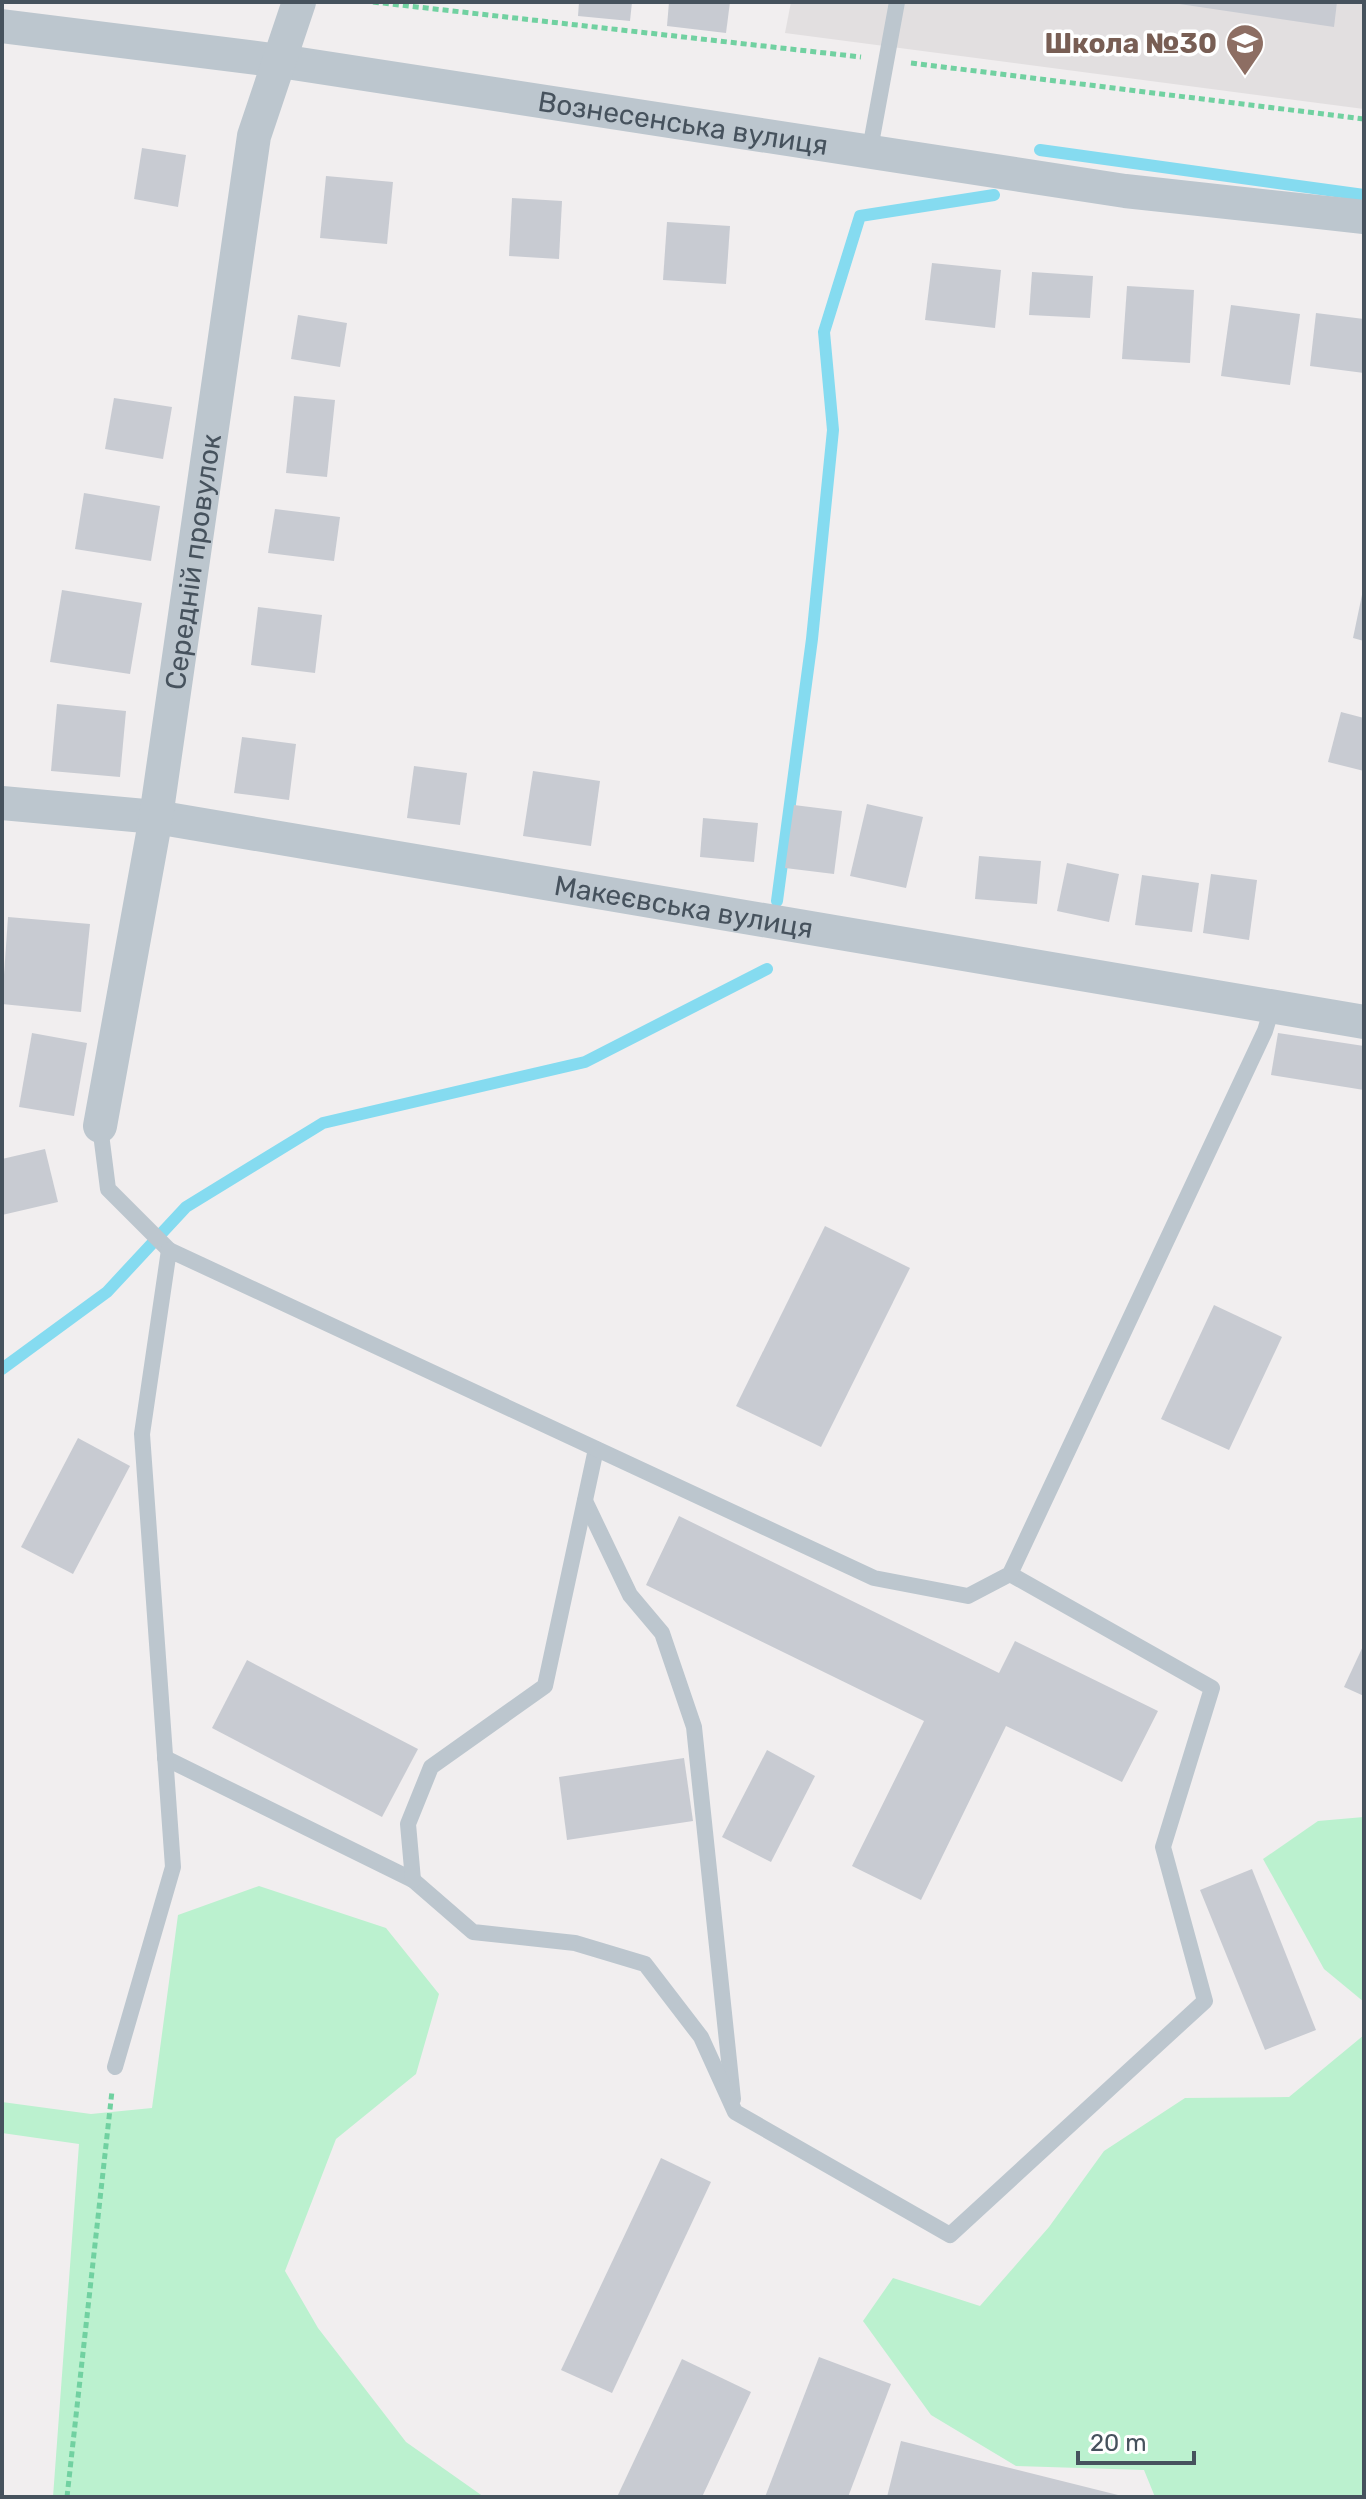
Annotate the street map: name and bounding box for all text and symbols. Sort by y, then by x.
school or university icon: Школа №30 [1224,22,1266,77]
place label: Школа №30 [1044,27,1217,60]
street label: Вознесенська вулиця [536,85,830,162]
street label: Середній провулок [159,432,228,692]
street label: Макеєвська вулиця [552,869,816,945]
scale bar [1078,2415,1194,2465]
text: 20 m [1090,2429,1147,2457]

